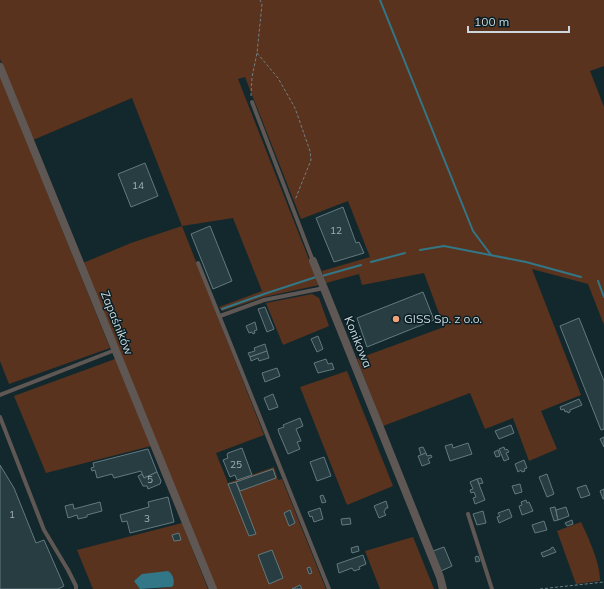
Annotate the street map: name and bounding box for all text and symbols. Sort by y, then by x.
scale bar [468,8,569,34]
text: 100 m [474,14,509,29]
house number: 14 [132,179,144,192]
house number: 12 [330,224,342,237]
street label: Zapaśników [98,289,137,358]
place label: GISS Sp. z o.o. [404,311,482,326]
street label: Konikowa [341,314,376,370]
marker: GISS Sp. z o.o. [391,314,401,324]
house number: 25 [230,458,242,471]
house number: 5 [147,473,153,486]
house number: 1 [9,508,15,521]
house number: 3 [144,512,150,525]

